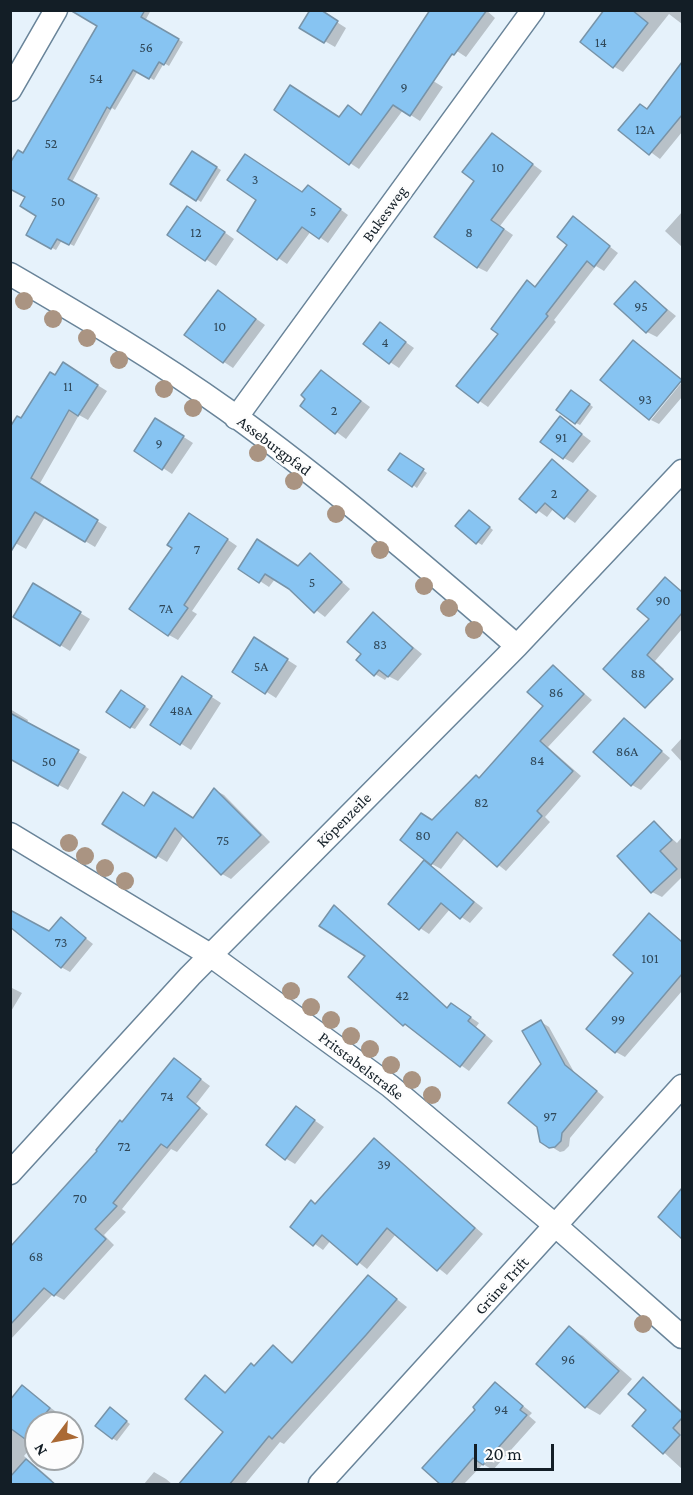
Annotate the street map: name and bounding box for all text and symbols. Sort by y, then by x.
house number: 14 [595,35,607,51]
house number: 56 [139,40,153,56]
house number: 54 [89,71,103,87]
house number: 9 [400,80,408,96]
house number: 12A [635,122,655,138]
house number: 52 [45,136,57,152]
house number: 10 [492,160,504,176]
house number: 3 [252,172,258,188]
street label: Bukesweg [358,182,412,246]
house number: 50 [51,194,65,210]
house number: 5 [310,204,316,220]
house number: 12 [190,225,202,241]
house number: 8 [465,225,473,241]
house number: 95 [634,299,648,315]
house number: 10 [214,319,226,335]
house number: 4 [381,335,389,351]
house number: 11 [63,379,73,395]
house number: 93 [638,392,652,408]
house number: 2 [331,403,337,419]
street label: Asseburgpfad [233,412,315,480]
house number: 91 [555,430,567,446]
house number: 9 [155,436,163,452]
house number: 2 [551,486,557,502]
house number: 7 [194,542,200,558]
house number: 5 [309,575,315,591]
house number: 90 [655,593,671,609]
house number: 7A [159,601,173,617]
house number: 83 [373,637,387,653]
house number: 5A [254,659,268,675]
house number: 88 [630,666,646,682]
house number: 86 [549,685,563,701]
house number: 48A [170,703,192,719]
house number: 86A [616,744,638,760]
house number: 84 [530,753,544,769]
house number: 50 [42,754,56,770]
street label: Köpenzeile [312,788,376,852]
house number: 82 [474,795,488,811]
house number: 80 [415,828,431,844]
house number: 75 [217,833,229,849]
house number: 73 [55,935,67,951]
house number: 101 [641,951,659,967]
house number: 42 [395,988,409,1004]
house number: 99 [611,1012,625,1028]
street label: Pritstabelstraße [315,1028,407,1104]
house number: 74 [160,1089,174,1105]
house number: 97 [543,1109,557,1125]
house number: 72 [117,1139,131,1155]
house number: 39 [377,1157,391,1173]
house number: 70 [73,1191,87,1207]
house number: 68 [29,1249,43,1265]
street label: Grüne Trift [471,1253,533,1319]
house number: 96 [561,1352,575,1368]
house number: 94 [494,1402,508,1418]
north arrow [24,1411,84,1471]
scale bar [477,1432,556,1470]
text: N [30,1441,50,1459]
text: 20 m [485,1444,522,1464]

